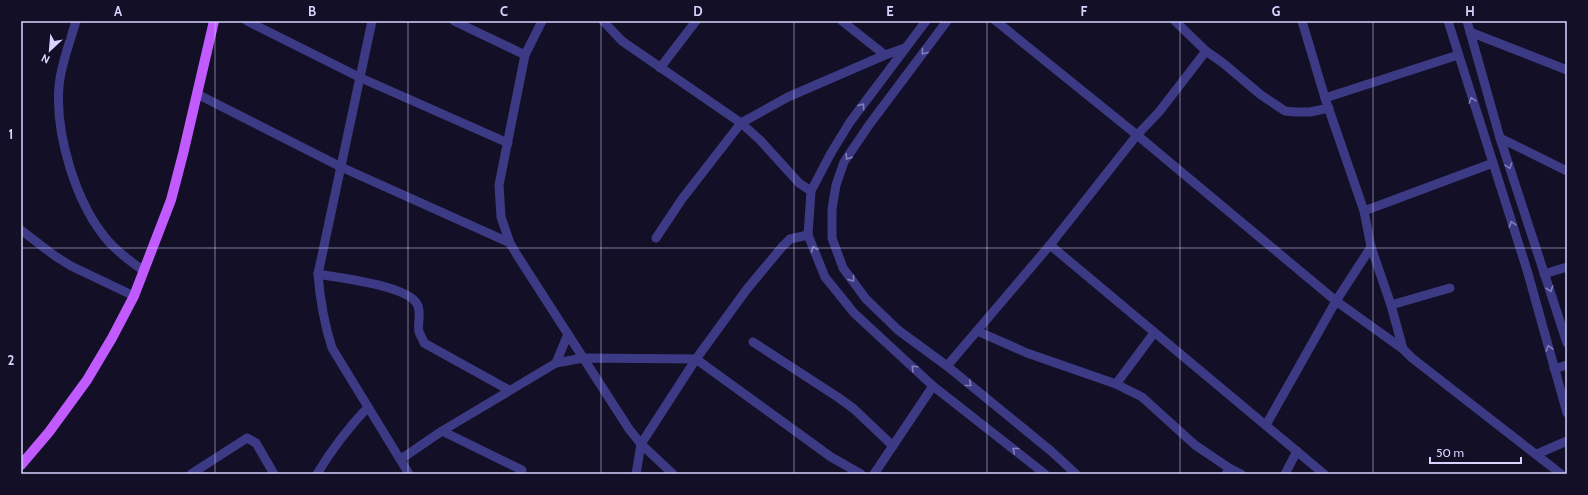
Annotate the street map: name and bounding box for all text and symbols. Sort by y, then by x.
text: A [114,3,123,19]
text: B [308,3,316,19]
text: C [500,3,508,19]
text: D [693,3,703,19]
text: E [886,3,894,19]
text: F [1081,3,1088,19]
text: G [1272,3,1281,19]
text: H [1465,3,1475,19]
north arrow [30,30,70,70]
one-way arrow [921,47,928,54]
text: N [39,51,52,67]
one-way arrow [1468,97,1477,104]
one-way arrow [857,103,865,110]
text: 1 [9,126,13,142]
one-way arrow [845,153,852,160]
one-way arrow [1504,162,1513,169]
one-way arrow [1508,220,1517,227]
one-way arrow [810,245,818,252]
one-way arrow [847,275,854,282]
one-way arrow [1545,286,1553,293]
one-way arrow [1545,345,1554,352]
text: 2 [8,352,15,368]
one-way arrow [911,365,919,373]
one-way arrow [965,379,972,386]
scale bar [1430,439,1521,465]
text: 50 m [1436,445,1464,460]
one-way arrow [1012,447,1020,454]

